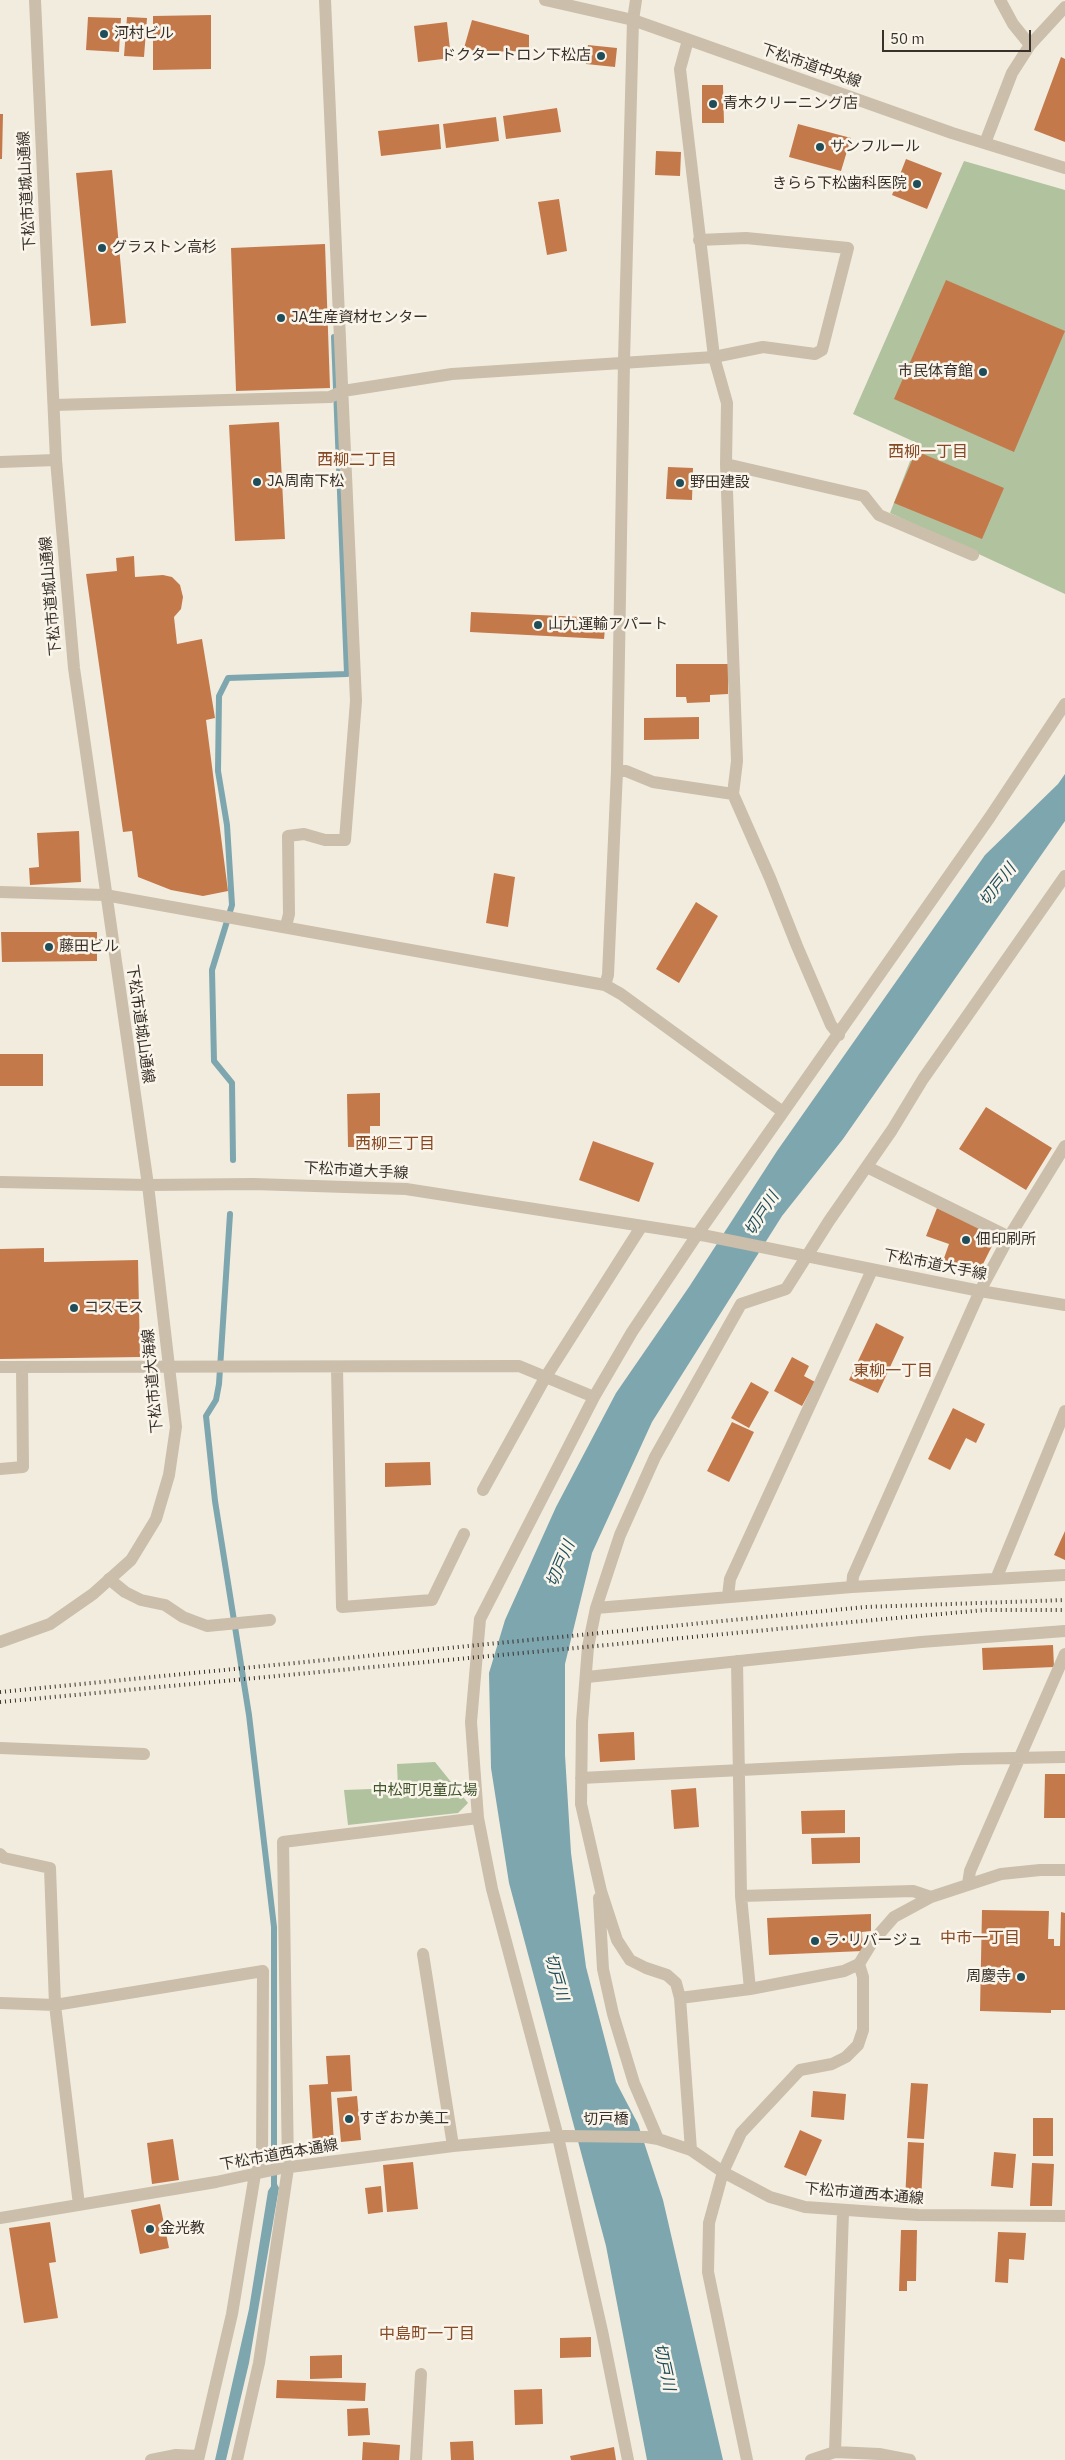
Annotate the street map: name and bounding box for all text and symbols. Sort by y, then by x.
scale bar [885,20,1034,52]
place label: 河村ビル [114,25,174,43]
marker: 河村ビル [98,28,110,40]
text: 50 m [890,29,925,48]
street label: 下松市道中央線 [758,40,864,92]
place label: ドクタートロン下松店 [441,47,591,65]
marker: ドクタートロン下松店 [595,50,607,62]
place label: 青木クリーニング店 [723,95,858,113]
marker: 青木クリーニング店 [707,98,719,110]
street label: 下松市道城山通線 [15,131,39,251]
place label: サンフルール [830,138,920,156]
marker: サンフルール [814,141,826,153]
place label: きらら下松歯科医院 [772,175,907,193]
marker: きらら下松歯科医院 [911,178,923,190]
place label: グラストン高杉 [112,239,217,257]
marker: グラストン高杉 [96,242,108,254]
place label: JA生産資材センター [291,309,428,327]
marker: JA生産資材センター [275,312,287,324]
place label: 市民体育館 [898,363,973,381]
marker: 市民体育館 [977,366,989,378]
district label: 西柳一丁目 [888,442,968,462]
district label: 西柳二丁目 [317,450,397,470]
place label: JA周南下松 [267,473,344,491]
place label: 野田建設 [690,474,750,492]
marker: JA周南下松 [251,476,263,488]
marker: 野田建設 [674,477,686,489]
street label: 下松市道城山通線 [37,535,65,657]
place label: 山九運輸アパート [548,616,668,634]
marker: 山九運輸アパート [532,619,544,631]
water label: 切戸川 [976,860,1020,910]
place label: 藤田ビル [59,938,119,956]
marker: 藤田ビル [43,941,55,953]
street label: 下松市道城山通線 [123,963,157,1085]
district label: 西柳三丁目 [355,1134,435,1154]
street label: 下松市道大手線 [303,1159,409,1183]
water label: 切戸川 [741,1189,783,1239]
place label: 佃印刷所 [976,1231,1036,1249]
marker: 佃印刷所 [960,1234,972,1246]
street label: 下松市道大手線 [882,1246,988,1284]
place label: コスモス [84,1299,144,1317]
marker: コスモス [68,1302,80,1314]
street label: 下松市道大海線 [139,1328,167,1434]
district label: 東柳一丁目 [853,1361,933,1381]
water label: 切戸川 [543,1538,579,1590]
park label: 中松町児童広場 [373,1782,477,1800]
district label: 中市一丁目 [940,1928,1020,1948]
place label: ラ･リバージュ [825,1932,922,1950]
marker: ラ･リバージュ [809,1935,821,1947]
water label: 切戸川 [540,1951,572,2003]
place label: 周慶寺 [966,1968,1011,1986]
marker: 周慶寺 [1015,1971,1027,1983]
place label: すぎおか美工 [359,2110,449,2128]
street label: 切戸橋 [584,2111,628,2129]
marker: すぎおか美工 [343,2113,355,2125]
street label: 下松市道西本通線 [218,2136,340,2174]
street label: 下松市道西本通線 [803,2180,925,2208]
place label: 金光教 [160,2220,205,2238]
marker: 金光教 [144,2223,156,2235]
district label: 中島町一丁目 [379,2324,475,2344]
water label: 切戸川 [650,2342,678,2392]

